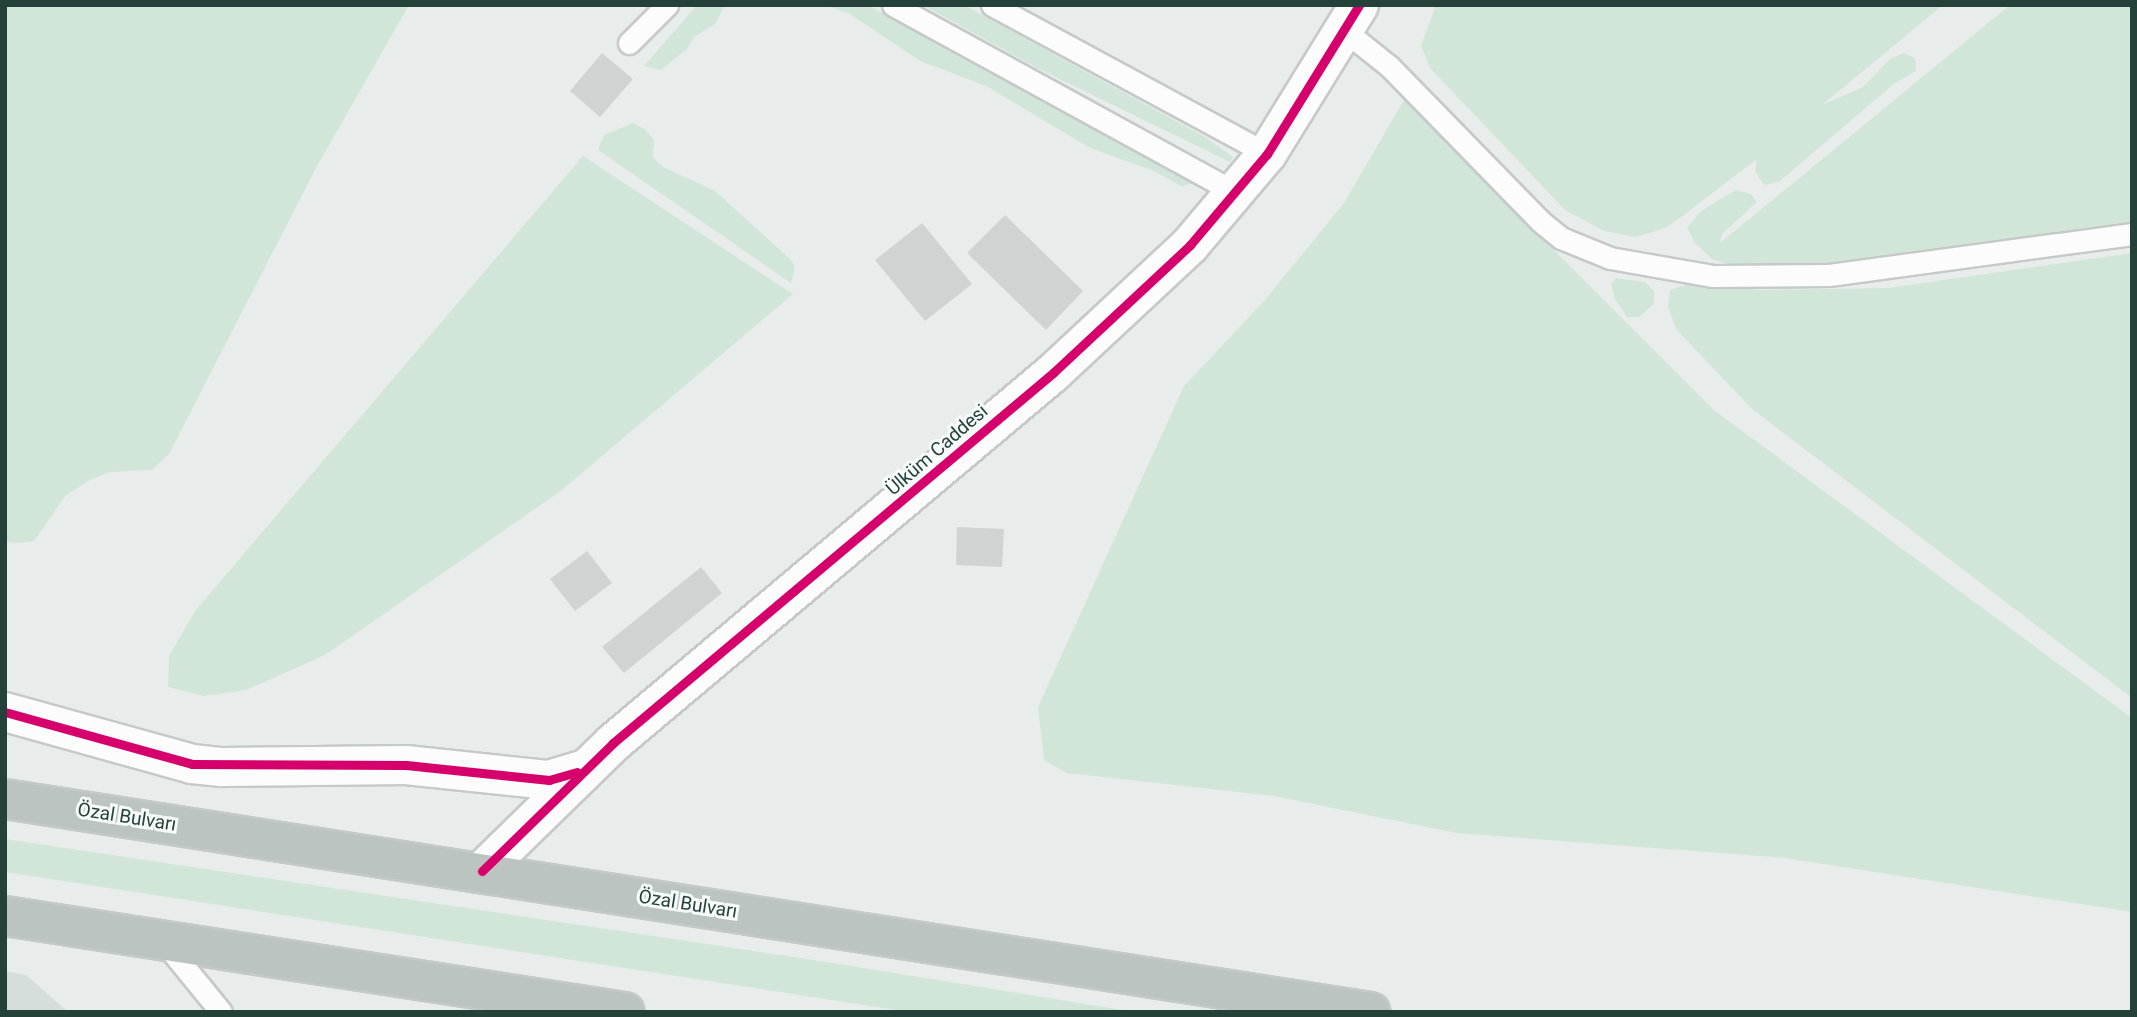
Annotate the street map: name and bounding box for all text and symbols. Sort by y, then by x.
street label: Ülküm Caddesi [882,400,992,500]
street label: Özal Bulvarı [76,798,178,836]
street label: Özal Bulvarı [637,885,739,923]

